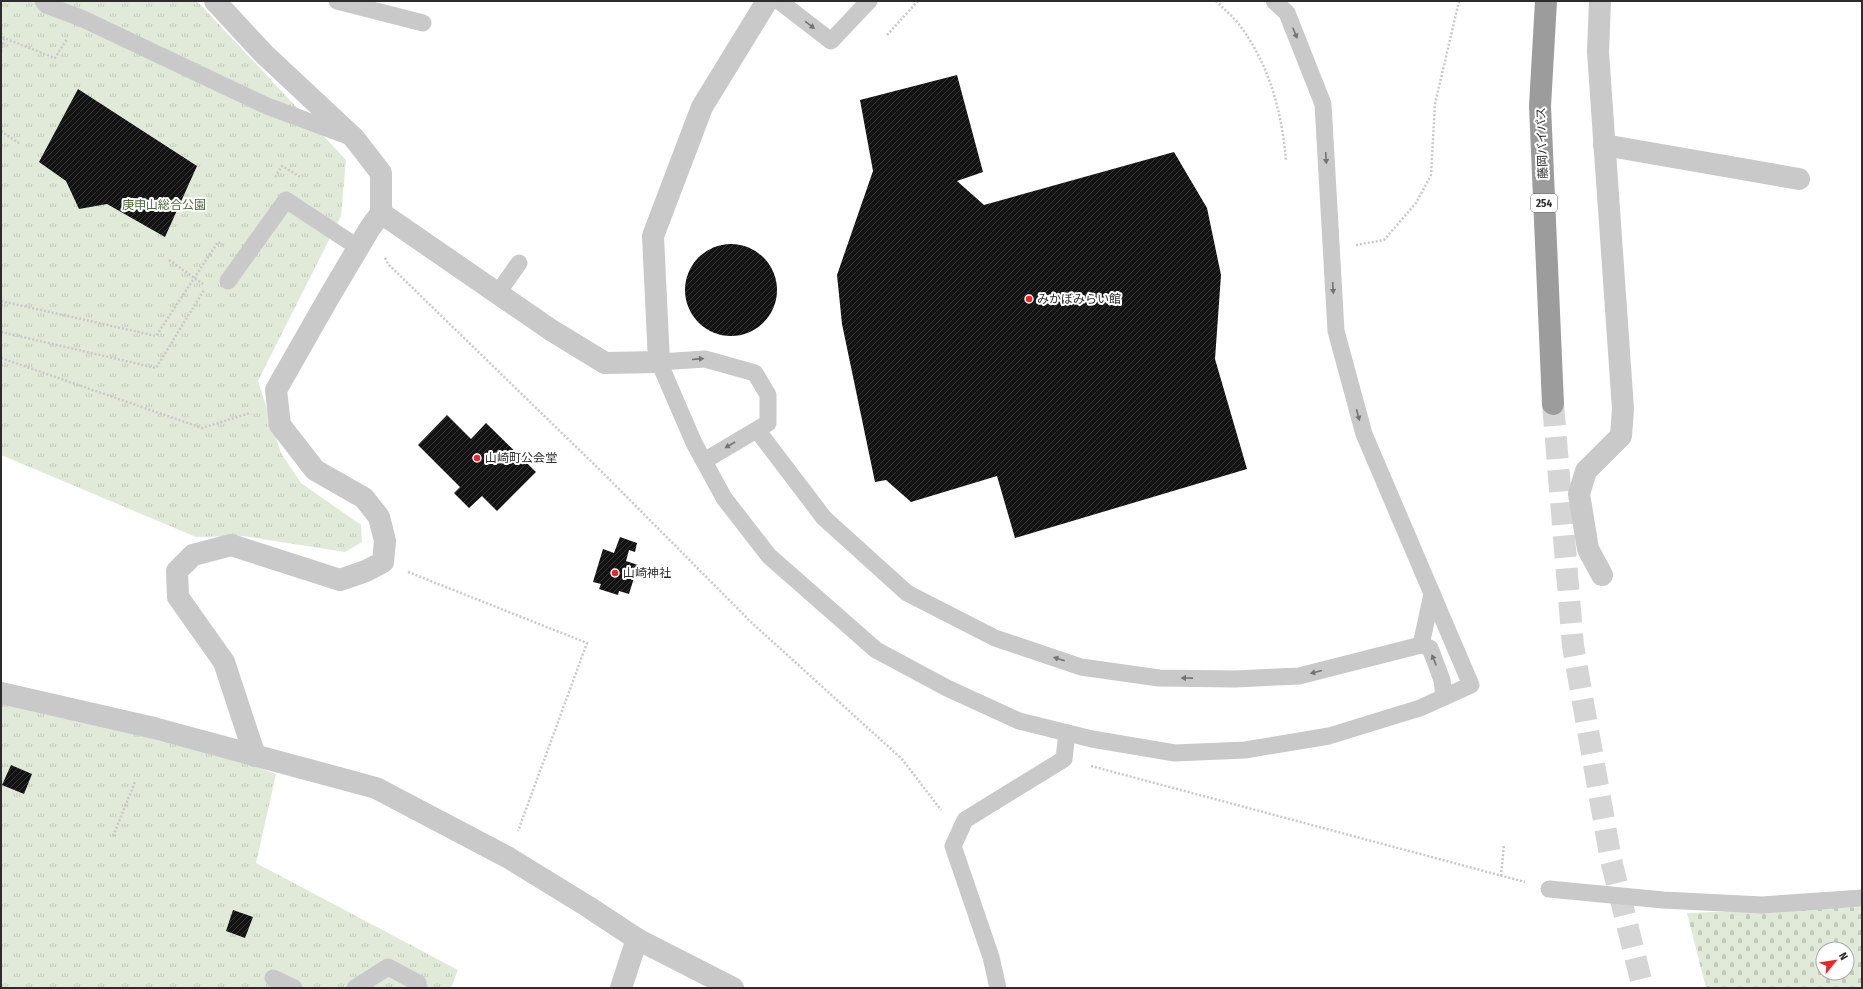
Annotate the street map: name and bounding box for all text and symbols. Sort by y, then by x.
one-way arrow [804,20,815,29]
one-way arrow [1292,28,1298,40]
street label: 藤岡バイパス [1534,107,1550,179]
one-way arrow [1323,152,1329,165]
road number: 254 [1531,194,1557,212]
park label: 庚申山総合公園 [122,198,206,212]
one-way arrow [1330,282,1337,294]
place label: みかぼみらい館 [1037,292,1121,306]
marker: みかぼみらい館 [1024,294,1034,304]
one-way arrow [692,356,704,363]
one-way arrow [1356,408,1362,421]
one-way arrow [724,442,736,449]
place label: 山崎町公会堂 [485,451,557,465]
marker: 山崎町公会堂 [472,453,482,463]
place label: 山崎神社 [623,566,671,580]
marker: 山崎神社 [610,568,620,578]
one-way arrow [1431,653,1437,665]
one-way arrow [1053,656,1065,662]
one-way arrow [1310,669,1322,675]
one-way arrow [1181,675,1193,682]
north arrow [1815,941,1855,981]
text: N [1836,950,1851,962]

